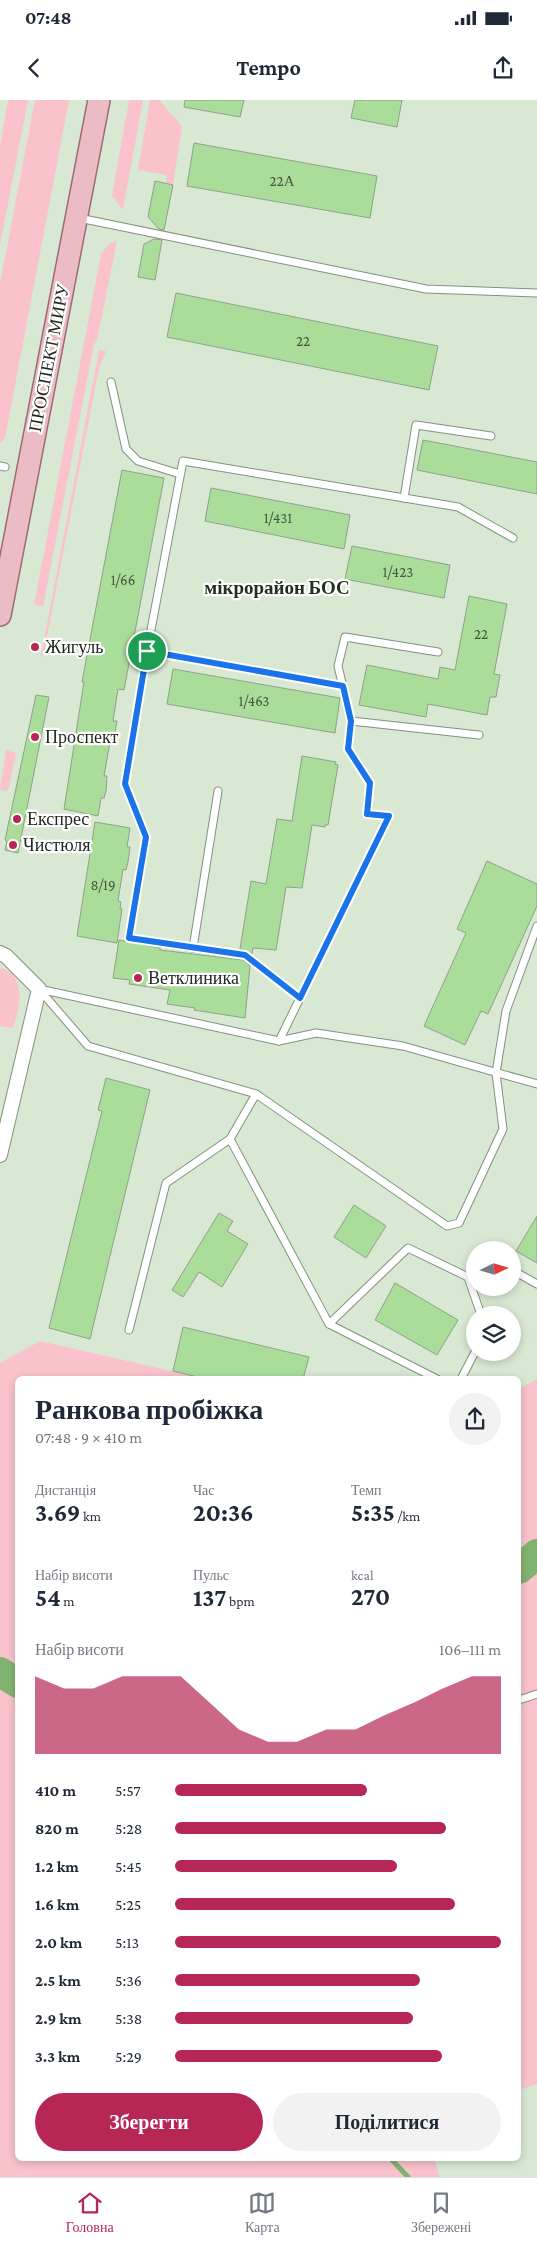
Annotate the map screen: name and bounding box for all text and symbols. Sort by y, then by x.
text: 07:48 [25,7,72,28]
icon: back [20,54,48,82]
icon: share [489,54,517,82]
text: Tempo [236,55,301,80]
house number: 22А [269,173,295,189]
street label: ПРОСПЕКТ МИРУ [25,282,73,434]
house number: 22 [296,333,310,349]
house number: 1/431 [264,510,292,526]
house number: 1/423 [383,564,413,580]
house number: 1/66 [111,572,135,588]
district label: мікрорайон БОС [204,577,350,598]
house number: 22 [474,626,488,642]
pin [126,630,168,672]
place label: Жигуль [45,637,104,657]
icon: arrive [133,637,161,665]
marker: Жигуль [29,641,41,653]
house number: 1/463 [239,693,269,709]
place label: Проспект [45,727,119,747]
marker: Проспект [29,731,41,743]
place label: Експрес [27,809,89,829]
marker: Експрес [11,813,23,825]
place label: Чистюля [23,835,90,855]
marker: Чистюля [7,839,19,851]
house number: 8/19 [90,877,116,893]
place label: Ветклиника [148,968,239,988]
marker: Ветклиника [132,972,144,984]
north arrow [466,1241,521,1296]
map controls [466,1241,521,1361]
button: layers [466,1306,521,1361]
button: share [449,1393,501,1445]
text: Ранкова пробіжка [35,1394,263,1425]
text: 07:48 · 9 × 410 m [35,1429,142,1446]
text: Дистанція [35,1482,96,1498]
text: Час [193,1482,215,1498]
text: Темп [351,1482,382,1498]
text: 3.69 [35,1499,80,1526]
text: 20:36 [193,1499,254,1526]
text: 5:35 [351,1499,395,1526]
text: km [80,1508,101,1524]
text: /km [395,1508,420,1524]
text: Набір висоти [35,1567,113,1583]
text: Пульс [193,1567,229,1583]
text: kcal [351,1567,374,1583]
text: 270 [351,1583,390,1610]
text: 54 [35,1584,61,1611]
text: 137 [193,1584,226,1611]
text: m [61,1593,75,1609]
text: bpm [226,1593,255,1609]
text: Набір висоти [35,1641,124,1658]
text: 106–111 m [439,1641,501,1658]
text: 410 m [35,1782,76,1799]
text: 5:57 [115,1782,141,1799]
text: 820 m [35,1820,79,1837]
text: 5:28 [115,1820,142,1837]
text: 1.2 km [35,1858,79,1875]
text: 5:45 [115,1858,142,1875]
text: 1.6 km [35,1896,79,1913]
text: 5:25 [115,1896,141,1913]
text: 2.0 km [35,1934,82,1951]
text: 5:13 [115,1934,139,1951]
text: 2.5 km [35,1972,81,1989]
text: 5:36 [115,1972,142,1989]
text: 2.9 km [35,2010,82,2027]
text: 5:38 [115,2010,142,2027]
text: 3.3 km [35,2048,80,2065]
text: 5:29 [115,2048,142,2065]
button: Зберегти [35,2093,263,2151]
button: Поділитися [273,2093,501,2151]
tab: Головна [66,2189,114,2236]
tab: Карта [245,2189,280,2236]
tab: Збережені [411,2189,471,2236]

